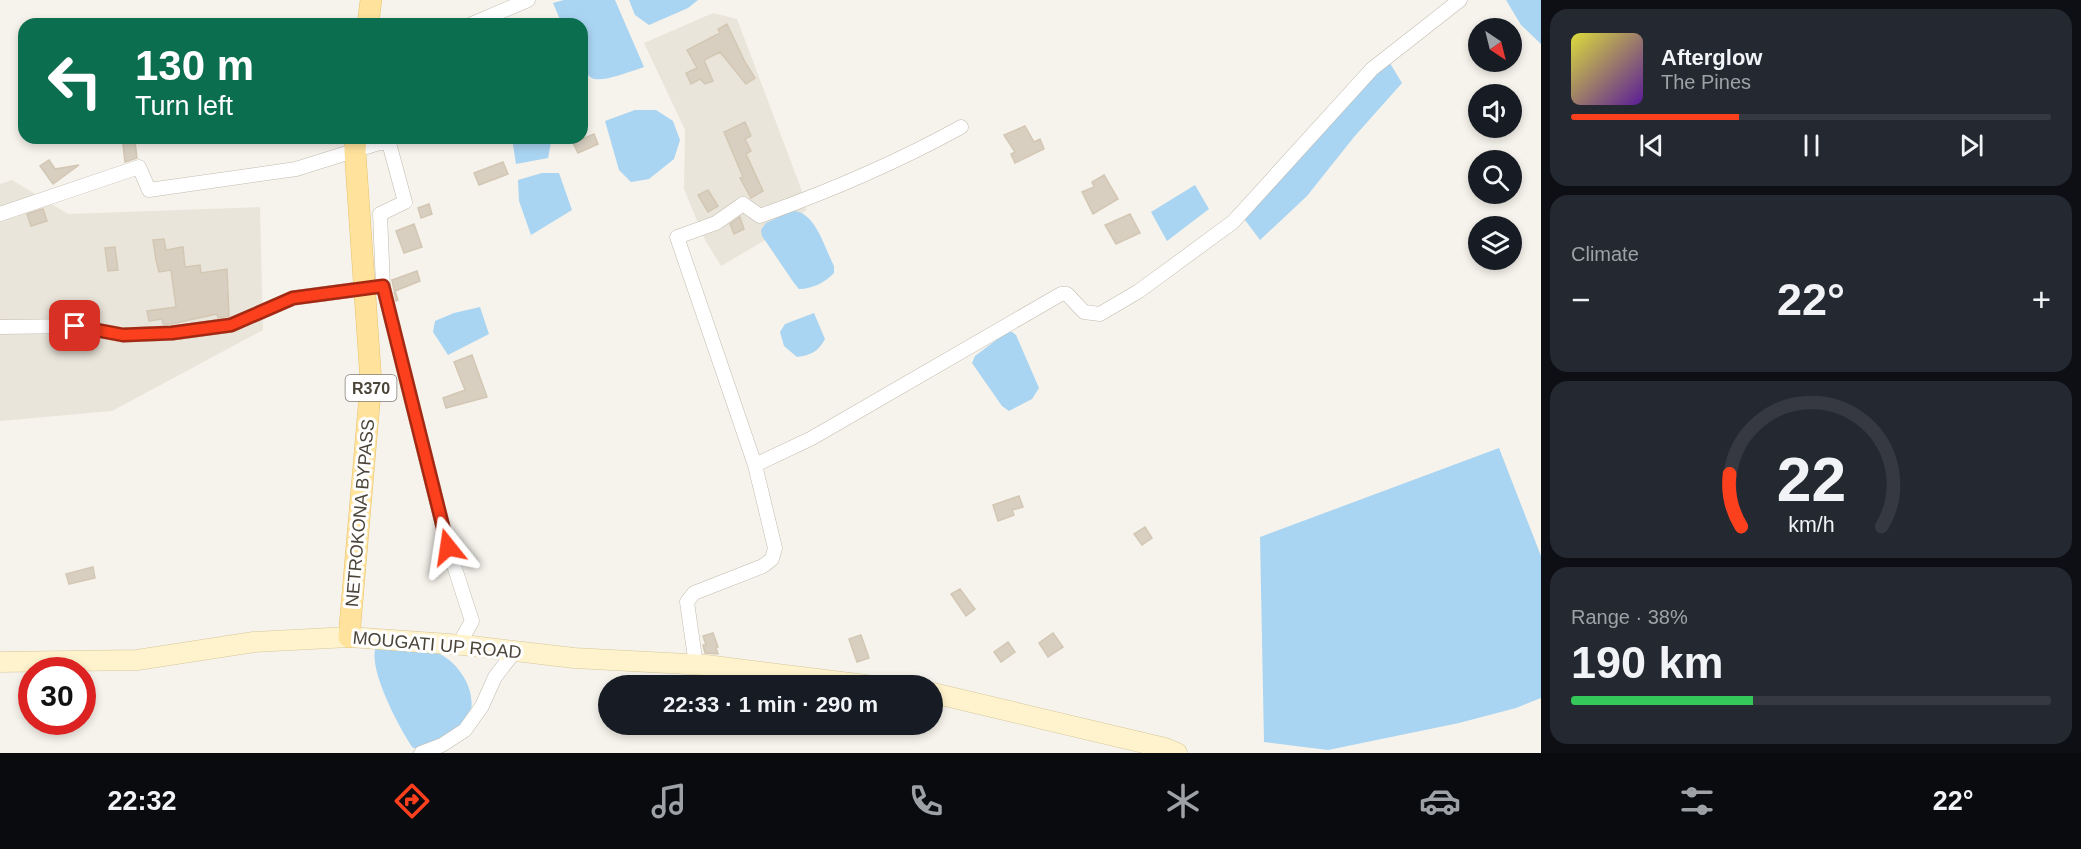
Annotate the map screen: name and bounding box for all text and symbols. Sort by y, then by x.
north arrow [1468,18,1522,72]
map controls [1468,18,1522,270]
icon: left [36,42,114,120]
text: 130 m [135,42,254,89]
text: Afterglow [1661,45,1762,70]
text: The Pines [1661,71,1751,93]
button: sound [1468,84,1522,138]
text: Turn left [135,91,233,121]
icon: previous [1635,129,1668,162]
icon: pause [1795,129,1828,162]
icon: next [1955,129,1988,162]
button: search [1468,150,1522,204]
button: layers [1468,216,1522,270]
text: Climate [1571,243,1639,265]
text: 22° [1777,274,1845,325]
text: − [1571,281,1590,318]
text: + [2032,281,2051,318]
pin [49,300,100,351]
icon: arrive [58,309,91,342]
road number: R370 [346,375,397,401]
street label: NETROKONA BYPASS [342,418,378,608]
text: 22 [1776,445,1846,514]
text: km/h [1788,513,1834,537]
position arrow [416,515,480,579]
text: Range · 38% [1571,606,1688,628]
street label: MOUGATI UP ROAD [352,628,522,662]
text: 190 km [1571,637,1724,688]
speed limit sign: 30 [18,657,96,735]
text: 22:33 · 1 min · 290 m [663,692,878,717]
icon: directions [391,780,433,822]
icon: music [648,780,690,822]
icon: phone [905,780,947,822]
icon: climate [1162,780,1204,822]
icon: car [1419,780,1461,822]
icon: filters [1676,780,1718,822]
text: 22:32 [107,786,177,816]
text: 22° [1933,786,1973,816]

